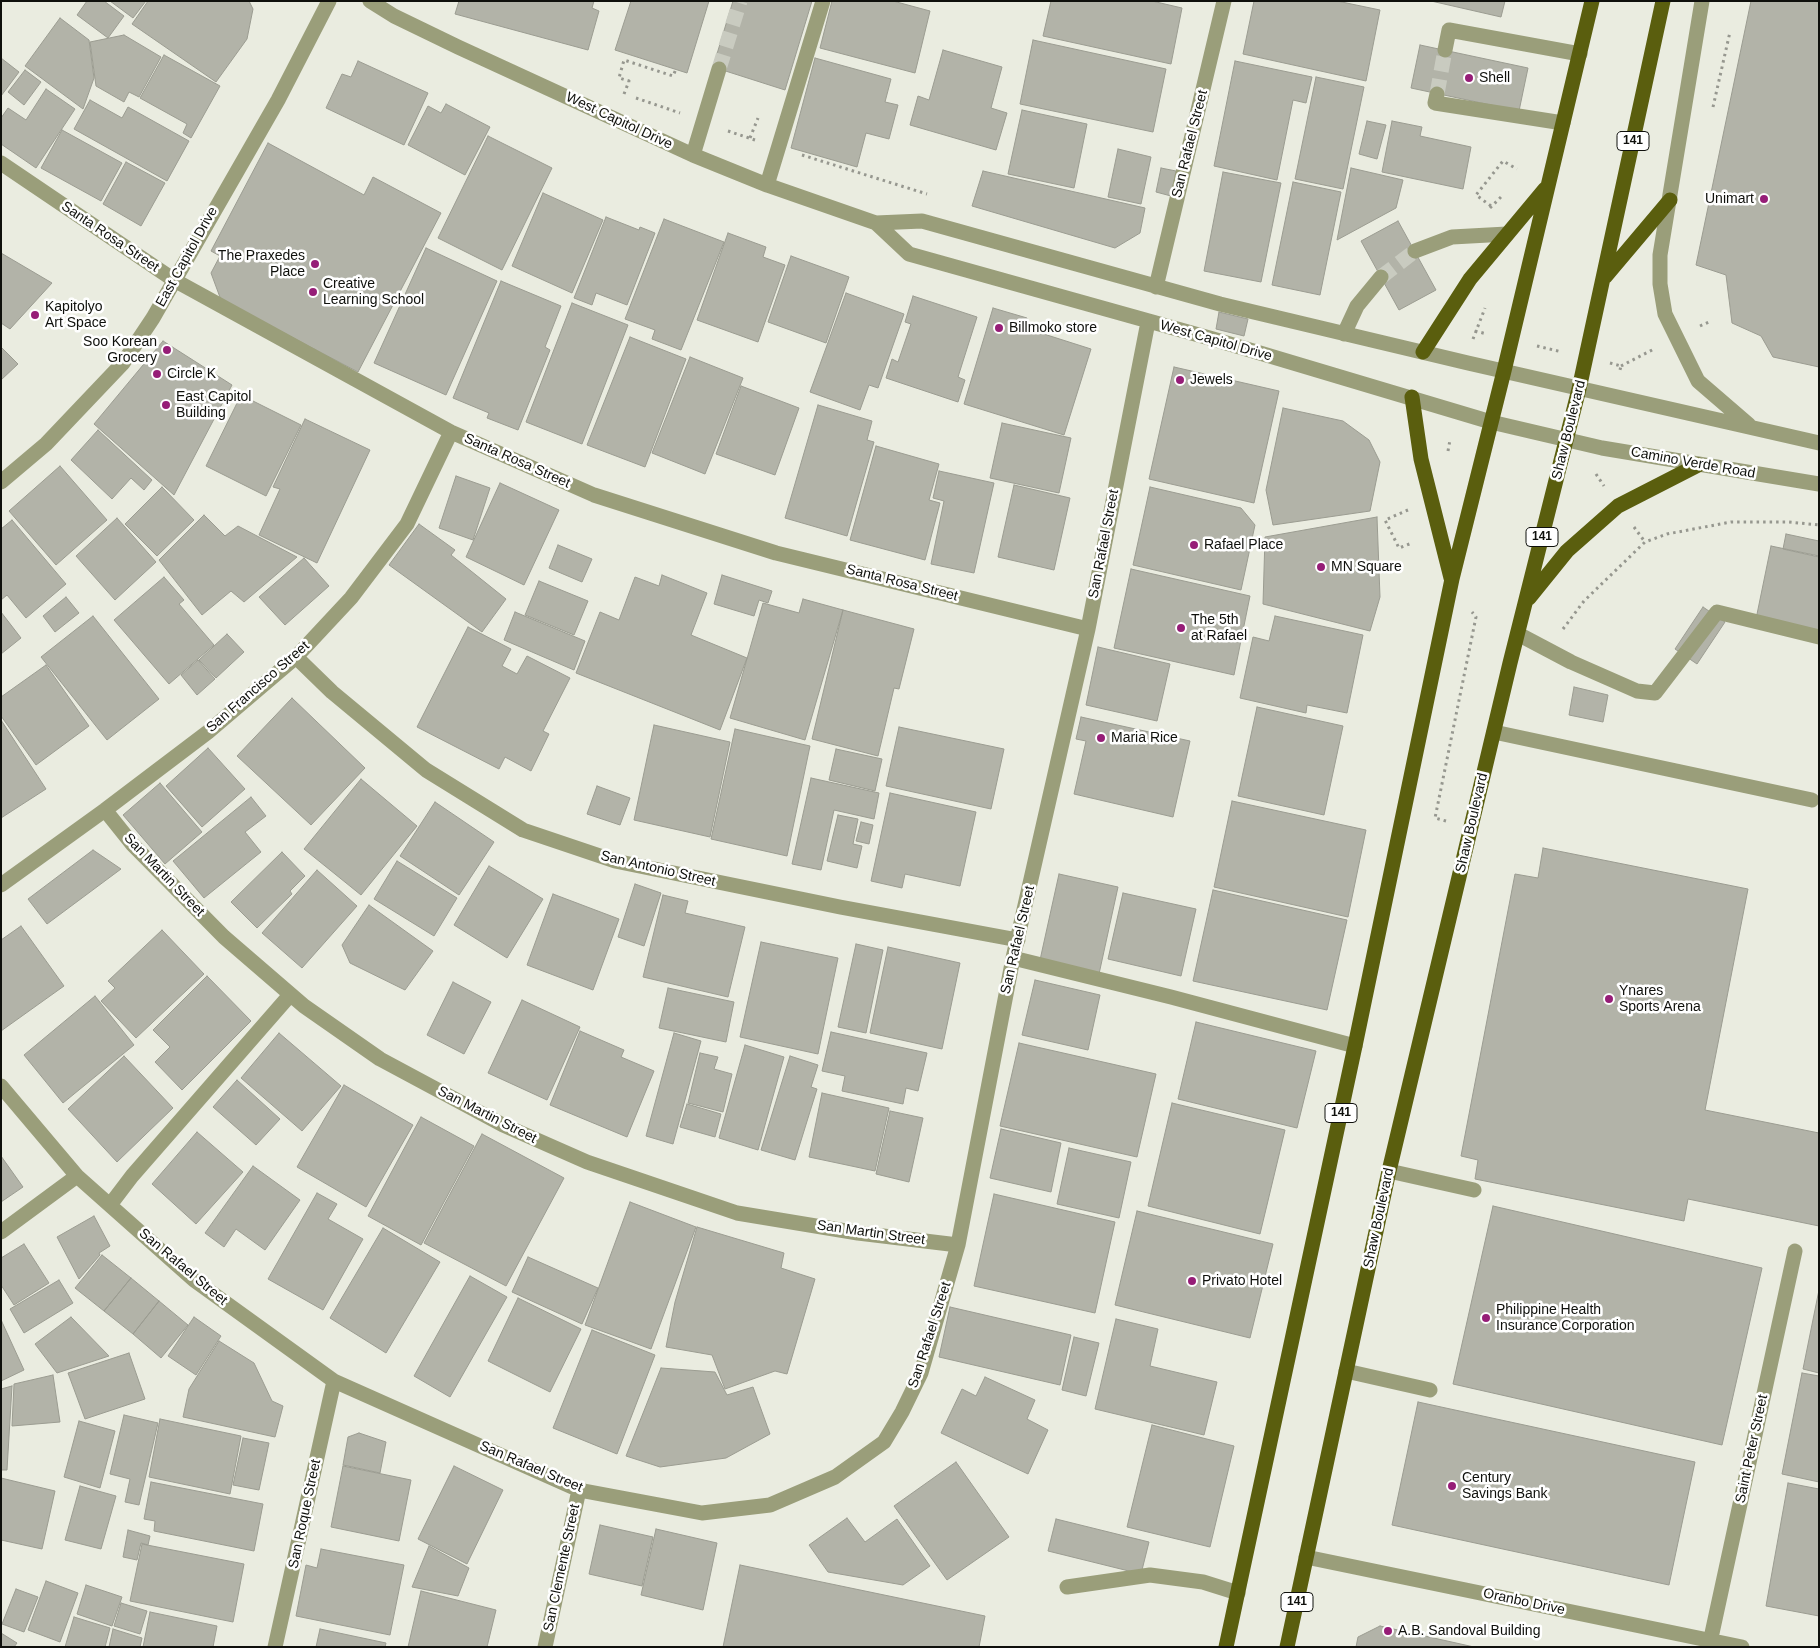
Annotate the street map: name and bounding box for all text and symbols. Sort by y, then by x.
place label: Shell [1479,70,1510,86]
marker: Shell [1463,72,1475,84]
street label: San Rafael Street [1168,88,1212,200]
street label: West Capitol Drive [563,89,675,153]
road number: 141 [1617,132,1649,150]
place label: Unimart [1705,191,1754,207]
marker: Unimart [1758,193,1770,205]
street label: Santa Rosa Street [58,198,162,276]
street label: East Capitol Drive [152,204,222,310]
place label: The Praxedes Place [218,248,305,280]
marker: The Praxedes Place [309,258,321,270]
place label: Creative Learning School [323,276,424,308]
marker: Creative Learning School [307,286,319,298]
place label: Kapitolyo Art Space [45,299,106,332]
marker: Kapitolyo Art Space [29,309,41,321]
street label: West Capitol Drive [1158,317,1274,365]
place label: Billmoko store [1009,320,1097,336]
marker: Billmoko store [993,322,1005,334]
place label: Soo Korean Grocery [83,334,157,367]
marker: Soo Korean Grocery [161,344,173,356]
place label: Circle K [167,366,216,382]
marker: Circle K [151,368,163,380]
place label: Jewels [1190,372,1233,388]
marker: Jewels [1174,374,1186,386]
street label: Shaw Boulevard [1549,379,1589,481]
place label: East Capitol Building [176,389,251,422]
marker: East Capitol Building [160,399,172,411]
street label: Santa Rosa Street [461,430,573,492]
street label: Camino Verde Road [1629,444,1757,482]
street label: San Rafael Street [1085,488,1123,600]
road number: 141 [1526,528,1558,546]
place label: Rafael Place [1204,537,1283,553]
marker: Rafael Place [1188,539,1200,551]
place label: MN Square [1331,559,1402,575]
street label: Santa Rosa Street [844,561,960,605]
marker: MN Square [1315,561,1327,573]
place label: The 5th at Rafael [1191,612,1247,644]
marker: The 5th at Rafael [1175,622,1187,634]
street label: San Francisco Street [203,638,313,736]
place label: Maria Rice [1111,730,1178,746]
marker: Maria Rice [1095,732,1107,744]
street label: Shaw Boulevard [1452,771,1492,875]
street label: San Martin Street [120,830,208,920]
street label: San Antonio Street [599,848,717,890]
street label: San Rafael Street [997,884,1039,996]
place label: Ynares Sports Arena [1619,983,1701,1016]
marker: Ynares Sports Arena [1603,993,1615,1005]
street label: San Martin Street [435,1083,539,1147]
road number: 141 [1325,1104,1357,1122]
street label: Shaw Boulevard [1360,1166,1398,1270]
street label: San Martin Street [816,1217,926,1249]
street label: San Rafael Street [135,1225,231,1309]
place label: Privato Hotel [1202,1273,1282,1289]
marker: Privato Hotel [1186,1275,1198,1287]
street label: San Rafael Street [905,1280,955,1390]
place label: Philippine Health Insurance Corporation [1496,1302,1635,1334]
marker: Philippine Health Insurance Corporation [1480,1312,1492,1324]
street label: Saint Peter Street [1732,1393,1772,1505]
street label: San Rafael Street [477,1438,585,1496]
street label: San Roque Street [285,1458,325,1570]
place label: Century Savings Bank [1462,1470,1548,1502]
marker: Century Savings Bank [1446,1480,1458,1492]
street label: San Clemente Street [540,1503,584,1633]
street label: Oranbo Drive [1482,1585,1566,1619]
road number: 141 [1281,1592,1313,1611]
place label: A.B. Sandoval Building [1398,1623,1540,1639]
marker: A.B. Sandoval Building [1382,1625,1394,1637]

